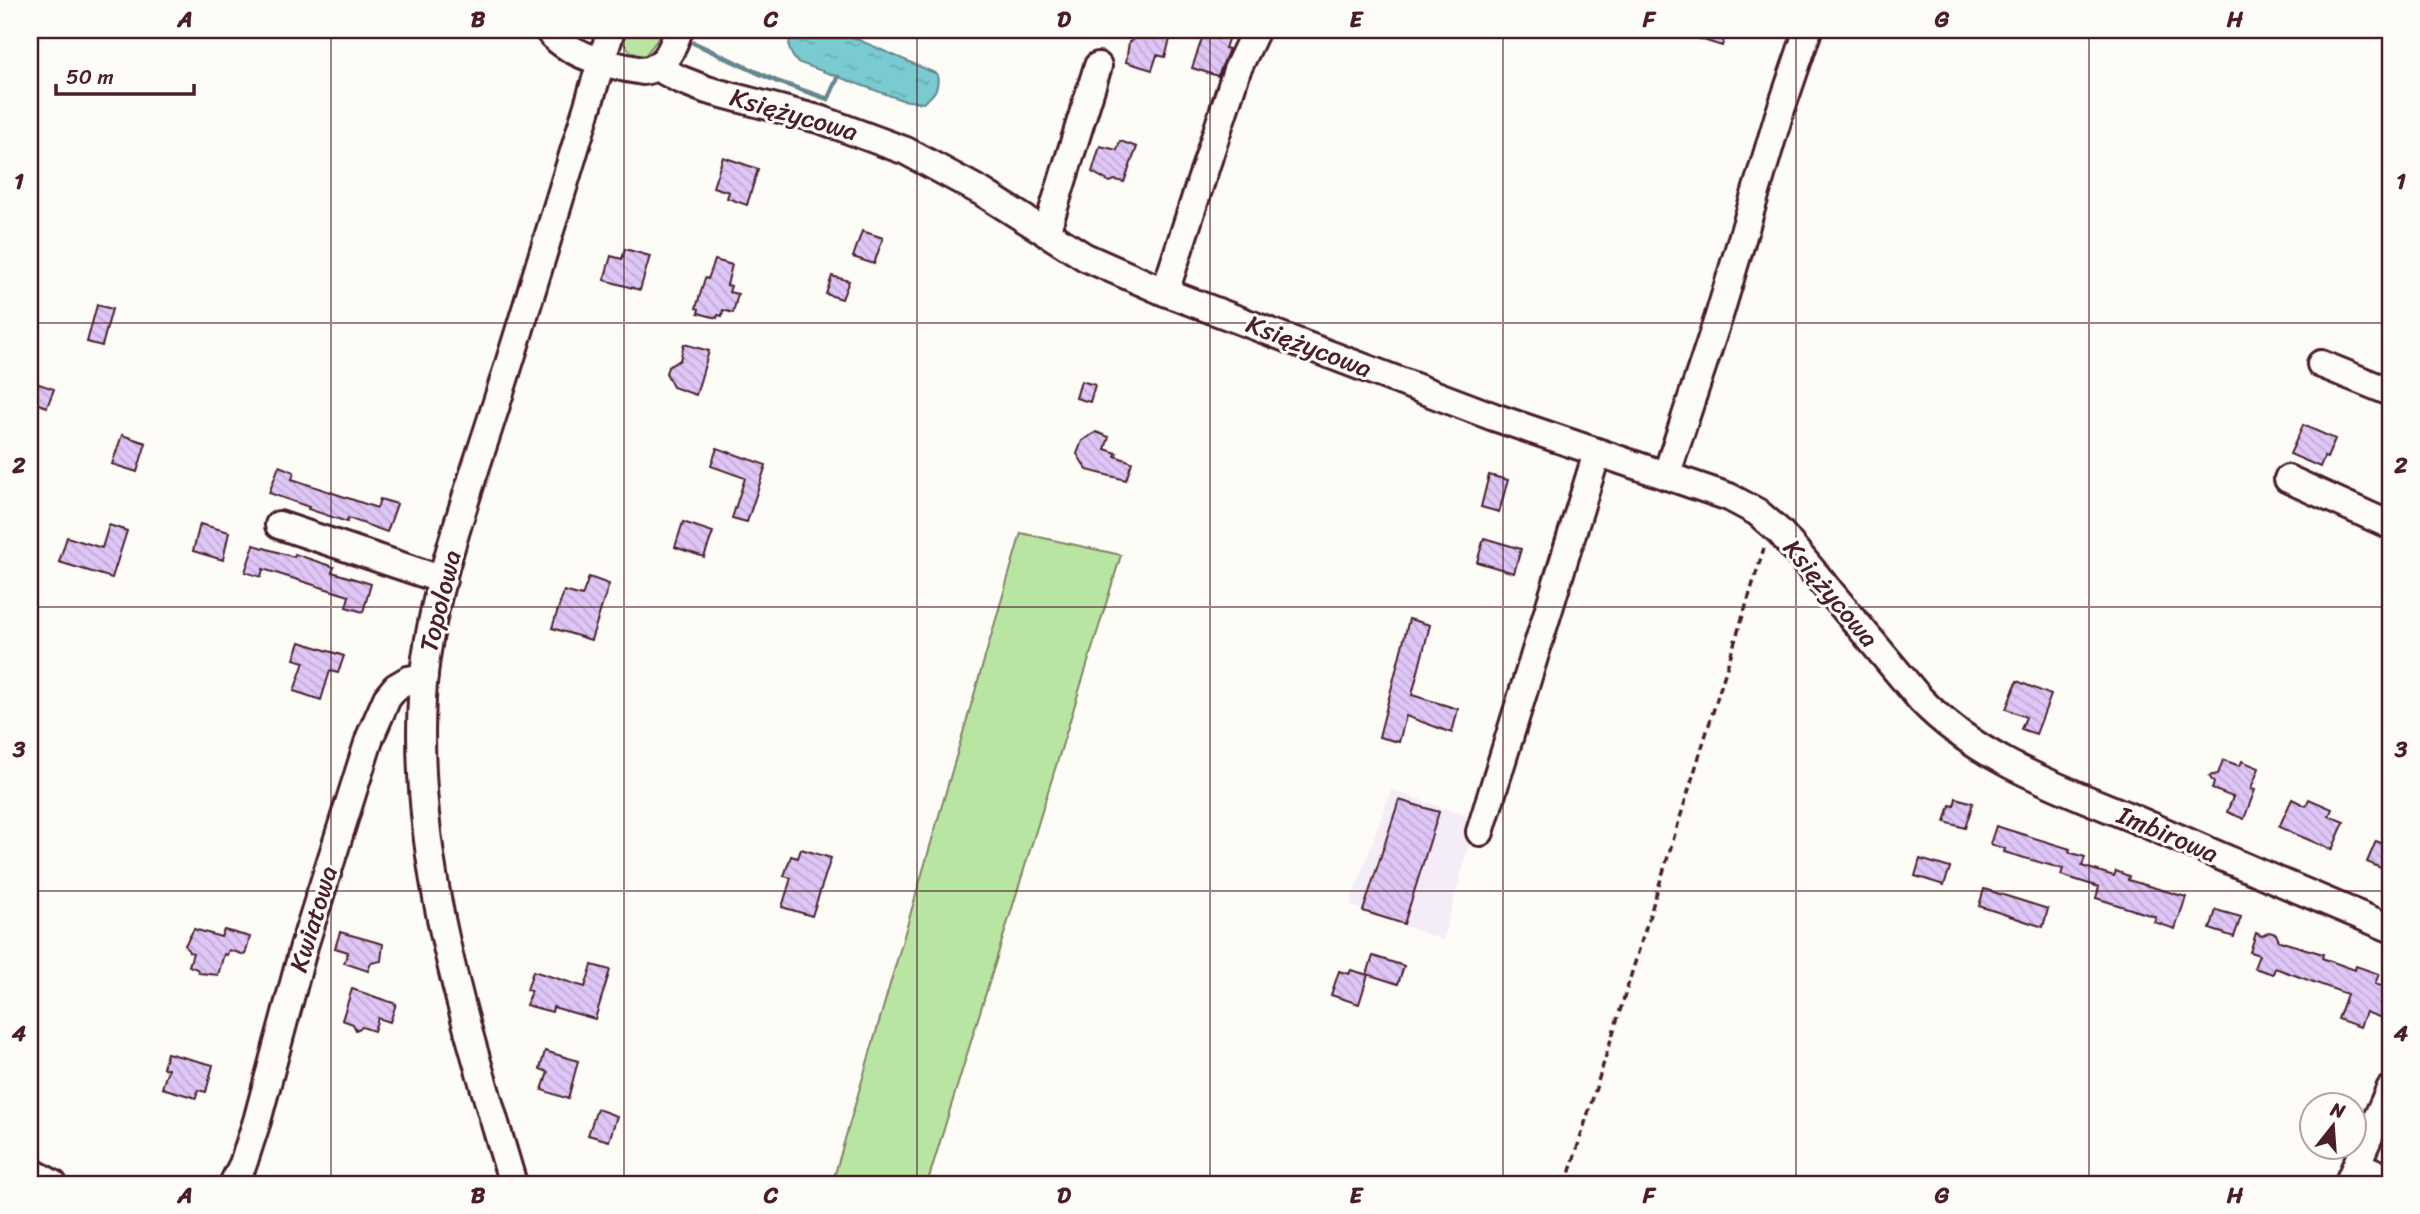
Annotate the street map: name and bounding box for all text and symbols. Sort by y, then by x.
text: A [176,0,193,40]
text: B [471,0,486,40]
text: C [763,0,779,40]
text: D [1057,0,1072,40]
text: E [1350,0,1365,40]
text: F [1642,0,1657,40]
text: G [1934,0,1950,40]
text: H [2226,0,2244,40]
scale bar [56,52,194,96]
text: 50 m [66,58,114,96]
street label: Księżycowa [725,74,863,154]
text: 1 [14,161,24,202]
text: 1 [2396,161,2406,202]
street label: Księżycowa [1239,301,1379,391]
text: 2 [11,445,26,486]
text: 2 [2393,445,2408,486]
street label: Księżycowa [1771,528,1891,658]
street label: Topolowa [405,545,475,657]
text: 3 [12,729,26,770]
text: 3 [2394,729,2408,770]
street label: Imbirowa [2109,792,2226,876]
street label: Kwiatowa [275,860,351,978]
text: 4 [11,1013,27,1054]
text: 4 [2393,1013,2409,1054]
north arrow [2298,1092,2368,1162]
text: N [2326,1092,2350,1128]
text: A [176,1175,193,1214]
text: B [471,1175,486,1214]
text: C [763,1175,779,1214]
text: D [1057,1175,1072,1214]
text: E [1350,1175,1365,1214]
text: F [1642,1175,1657,1214]
text: G [1934,1175,1950,1214]
text: H [2226,1175,2244,1214]

